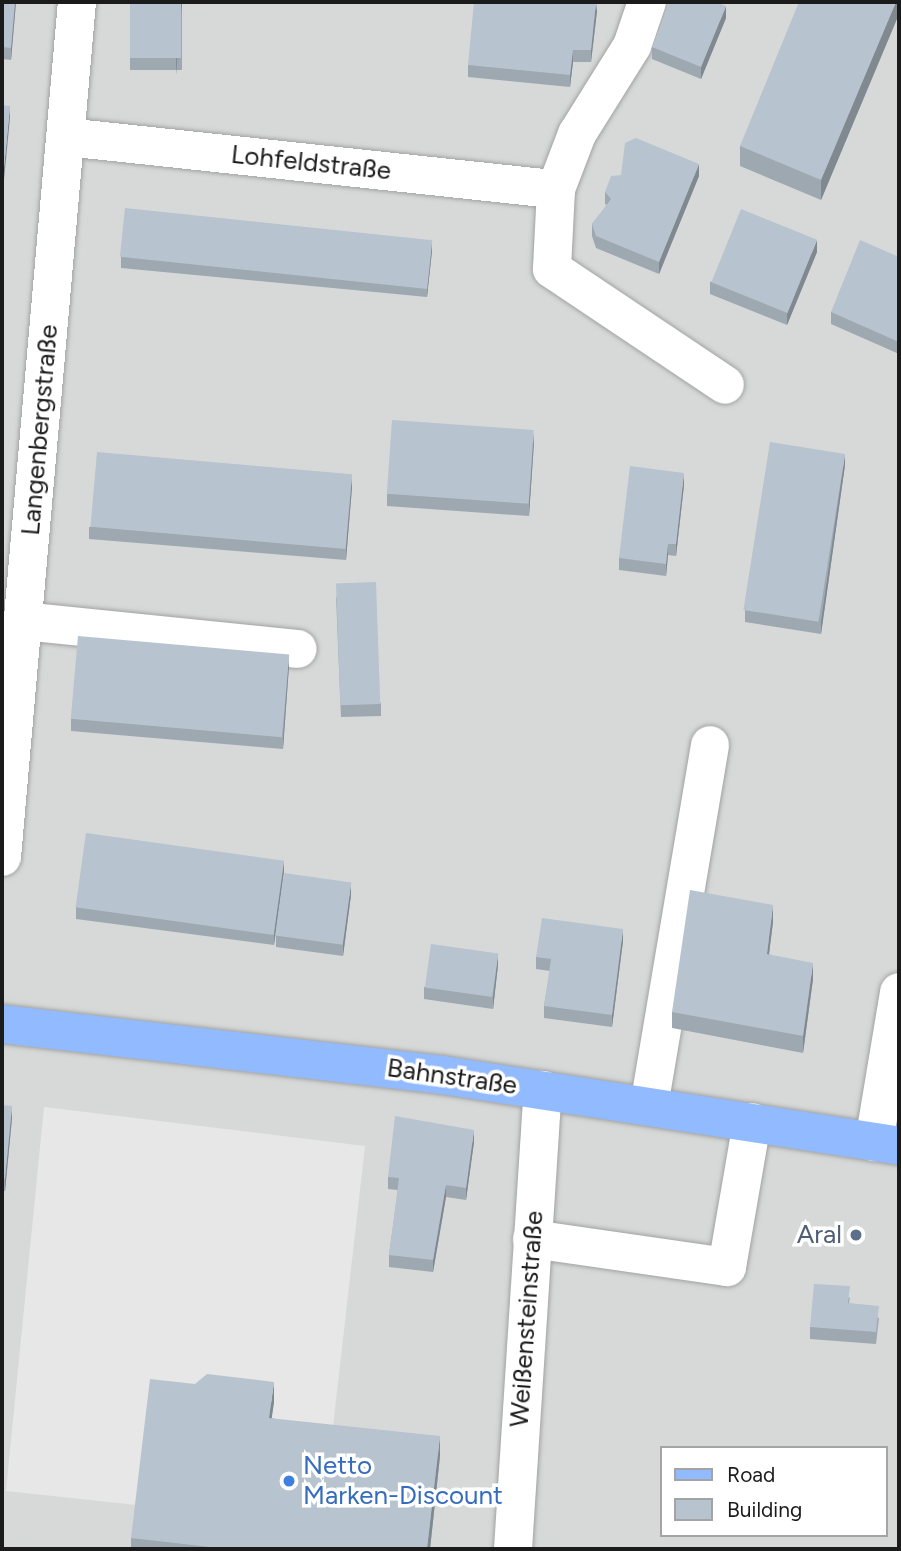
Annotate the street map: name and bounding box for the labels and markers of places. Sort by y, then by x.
place label: Aral [797,1219,842,1251]
marker: Aral [848,1227,864,1243]
place label: Netto Marken-Discount [303,1450,503,1512]
marker: Netto Marken-Discount [281,1473,297,1489]

